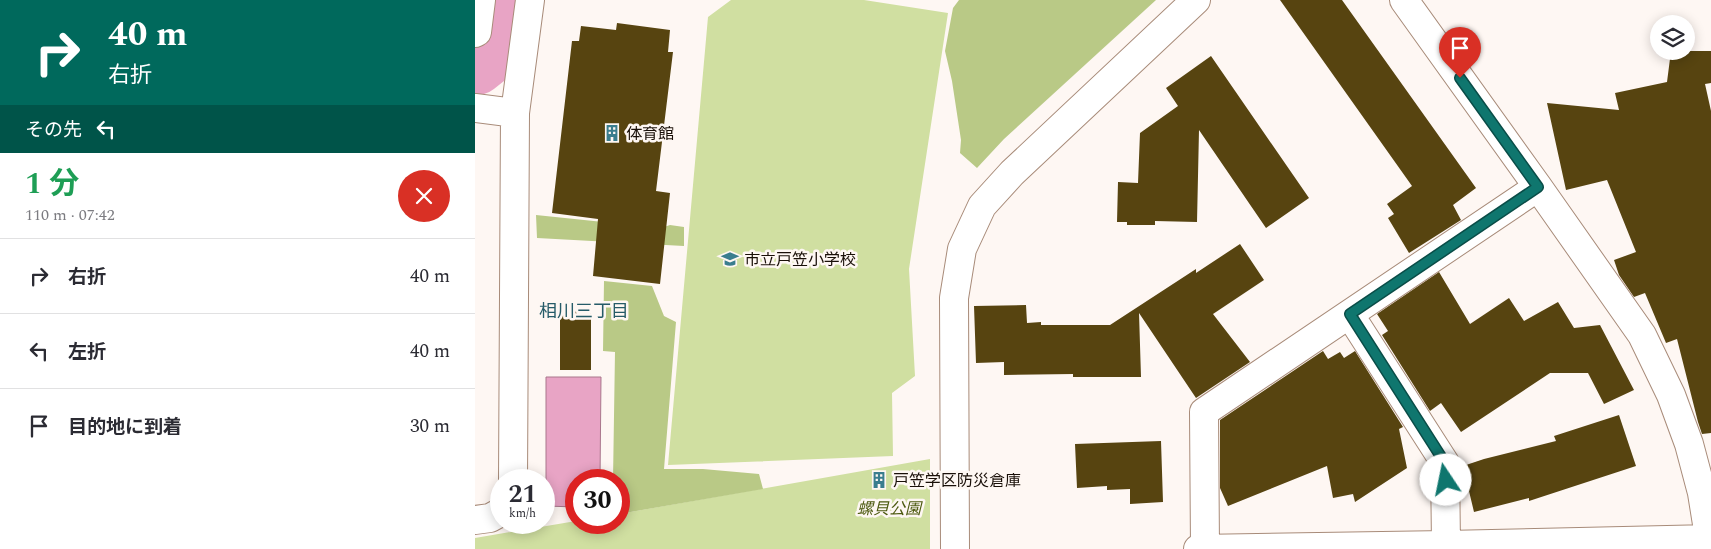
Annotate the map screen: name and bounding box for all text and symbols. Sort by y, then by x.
text: 40 m [108,8,188,61]
map controls [1650,15,1695,60]
button: layers [1650,15,1695,60]
icon: right [25,20,90,85]
pin [1439,27,1481,78]
icon: arrive [1446,34,1474,62]
text: 右折 [108,59,152,92]
icon: left [92,115,120,143]
text: その先 [25,116,82,145]
place label: 体育館 [626,122,674,146]
building icon: 体育館 [602,123,622,143]
text: 1 分 [25,161,79,207]
button: close [398,170,450,222]
text: 110 m · 07:42 [25,203,115,227]
place label: 市立戸笠小学校 [744,248,856,272]
school or university icon: 市立戸笠小学校 [720,249,740,269]
icon: right [25,262,53,290]
text: 40 m [410,262,450,291]
text: 右折 [68,263,106,292]
district label: 相川三丁目 [539,298,629,325]
icon: left [25,337,53,365]
text: 40 m [410,337,450,366]
text: 左折 [68,338,106,367]
icon: arrive [25,412,53,440]
text: 30 m [410,412,450,441]
text: 目的地に到着 [68,413,182,442]
position arrow [1419,453,1471,505]
speed limit sign: 30 [565,469,630,534]
place label: 戸笠学区防災倉庫 [893,469,1021,493]
building icon: 戸笠学区防災倉庫 [869,470,889,490]
text: 21 [508,476,537,514]
park label: 螺貝公園 [857,497,923,521]
text: km/h [509,504,536,523]

